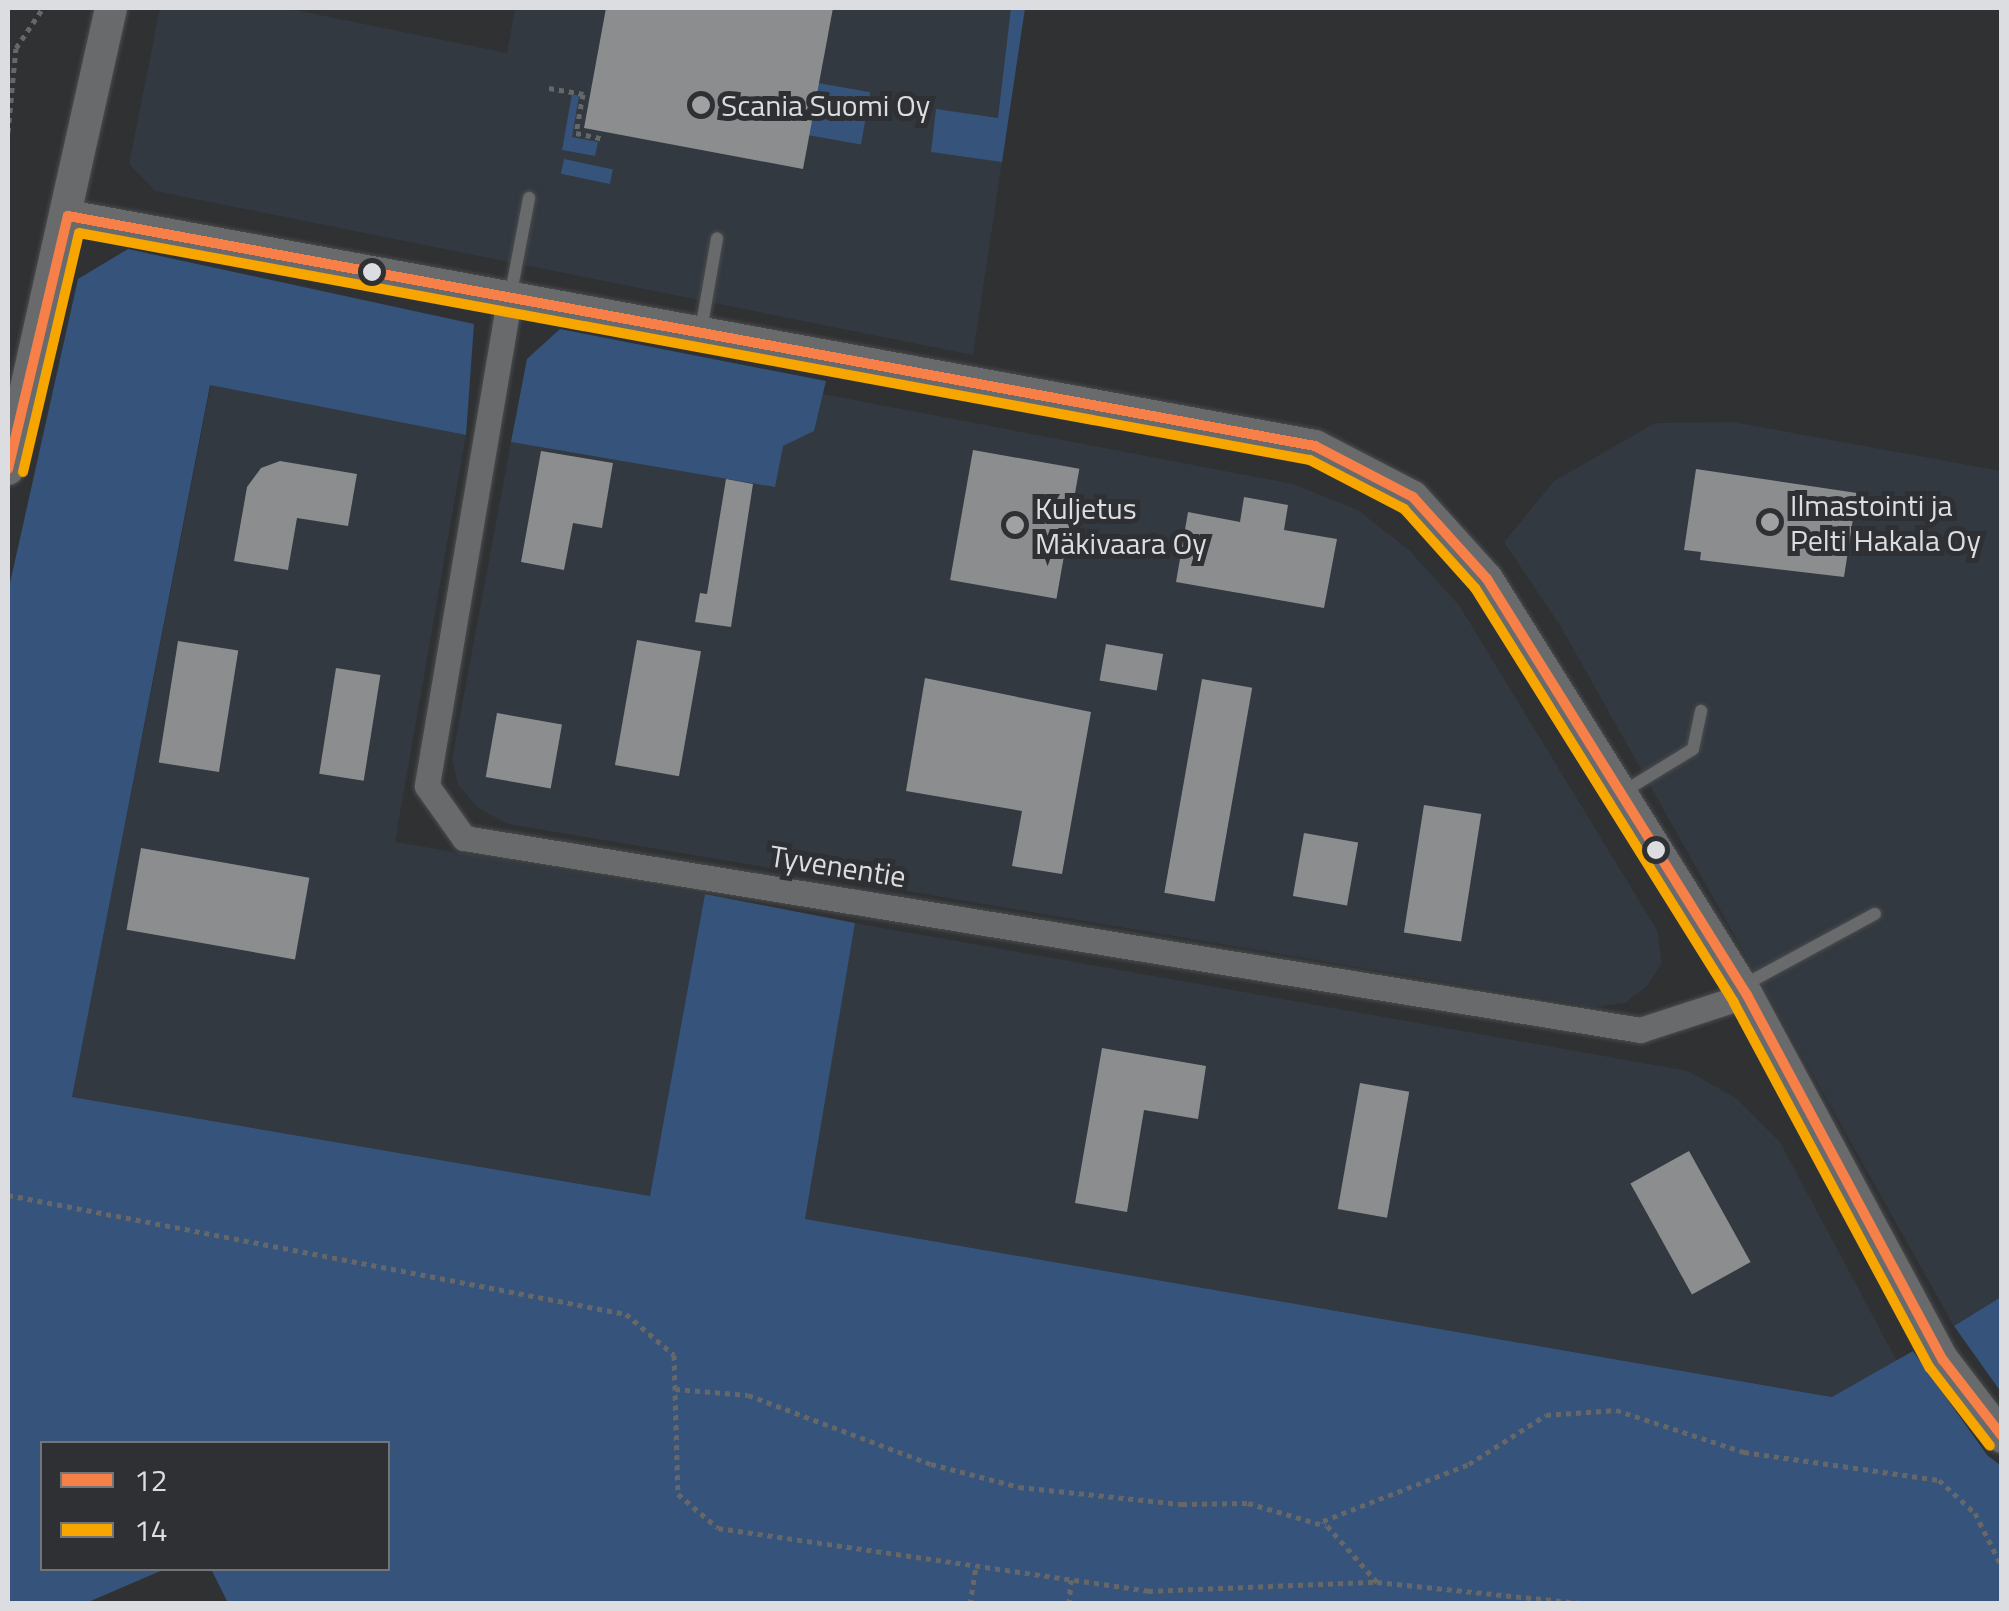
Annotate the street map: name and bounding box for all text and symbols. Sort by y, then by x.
place label: Scania Suomi Oy [721,87,930,123]
marker: Scania Suomi Oy [690,94,712,116]
unlabelled marker [362,262,382,282]
place label: Ilmastointi ja Pelti Hakala Oy [1790,487,1981,558]
place label: Kuljetus Mäkivaara Oy [1035,490,1207,560]
marker: Ilmastointi ja Pelti Hakala Oy [1759,511,1781,533]
marker: Kuljetus Mäkivaara Oy [1004,514,1026,536]
street label: Tyvenentie [767,838,909,894]
unlabelled marker [1646,840,1666,860]
legend [40,1441,390,1571]
text: 12 [134,1457,168,1503]
text: 14 [134,1507,168,1553]

